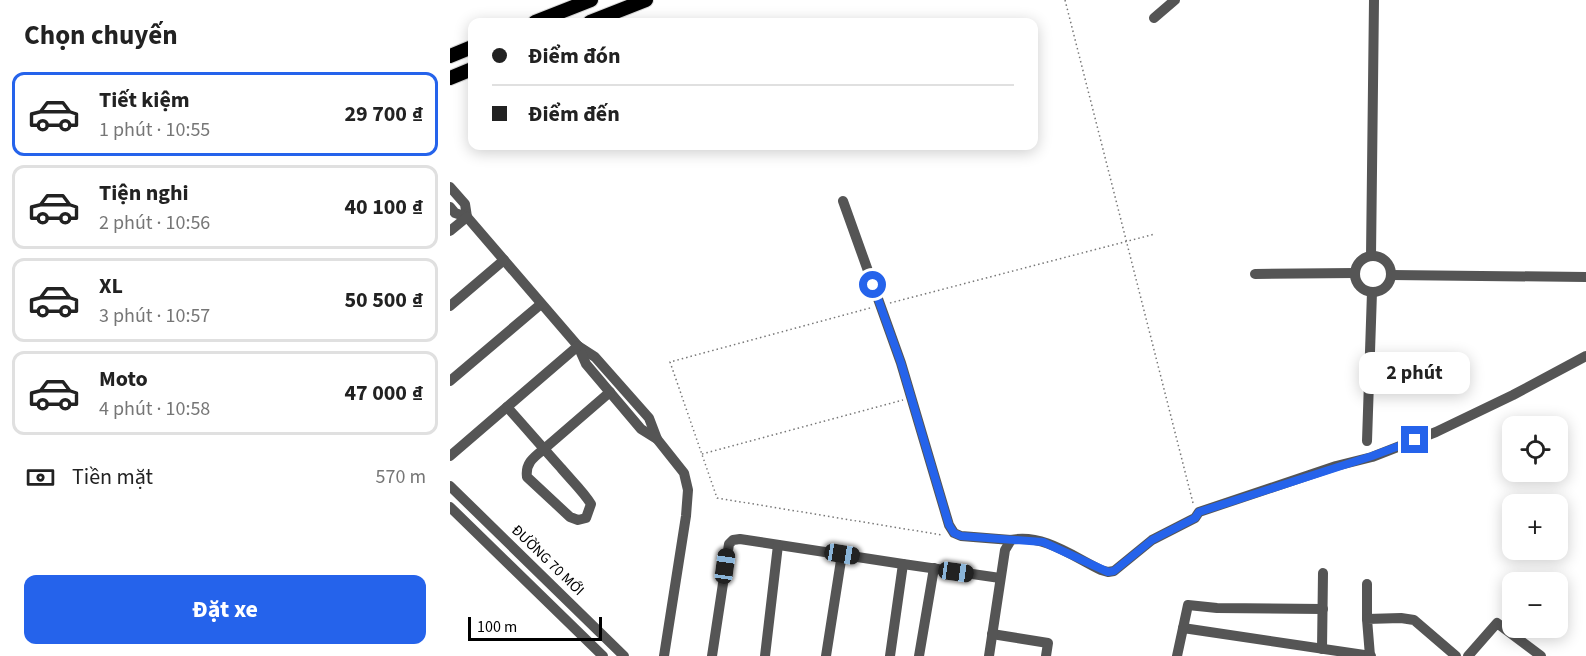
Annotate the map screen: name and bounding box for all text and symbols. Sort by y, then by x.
text: Chọn chuyến [24,16,178,55]
text: Điểm đón [528,40,621,72]
text: Tiết kiệm [99,84,190,116]
icon: car [27,87,81,141]
text: 29 700 ₫ [345,98,423,130]
text: Điểm đến [528,98,620,130]
text: 1 phút · 10:55 [99,116,210,144]
text: Tiện nghi [99,177,189,209]
icon: car [27,180,81,234]
text: 40 100 ₫ [345,191,423,223]
text: 2 phút · 10:56 [99,209,210,237]
text: XL [99,270,123,302]
route start [859,271,886,298]
icon: car [27,273,81,327]
text: 50 500 ₫ [345,284,423,316]
text: 3 phút · 10:57 [99,302,210,330]
callout: 2 phút [1360,353,1470,395]
text: 2 phút [1386,359,1443,387]
text: Moto [99,363,148,395]
icon: car [27,366,81,420]
text: 47 000 ₫ [345,377,423,409]
text: 4 phút · 10:58 [99,395,210,423]
map controls [1502,416,1568,638]
button: locate [1502,416,1568,482]
route end [1401,426,1428,453]
icon: cash [24,461,57,494]
text: Tiền mặt [72,461,153,493]
text: 570 m [376,463,426,491]
button: + [1502,494,1568,560]
street label: ĐƯỜNG 70 MỚI [507,520,589,601]
car [823,542,861,566]
car [714,547,736,585]
car [937,561,975,583]
button: − [1502,572,1568,638]
button: Đặt xe [24,575,426,644]
scale bar [468,614,602,642]
text: 100 m [477,616,517,638]

